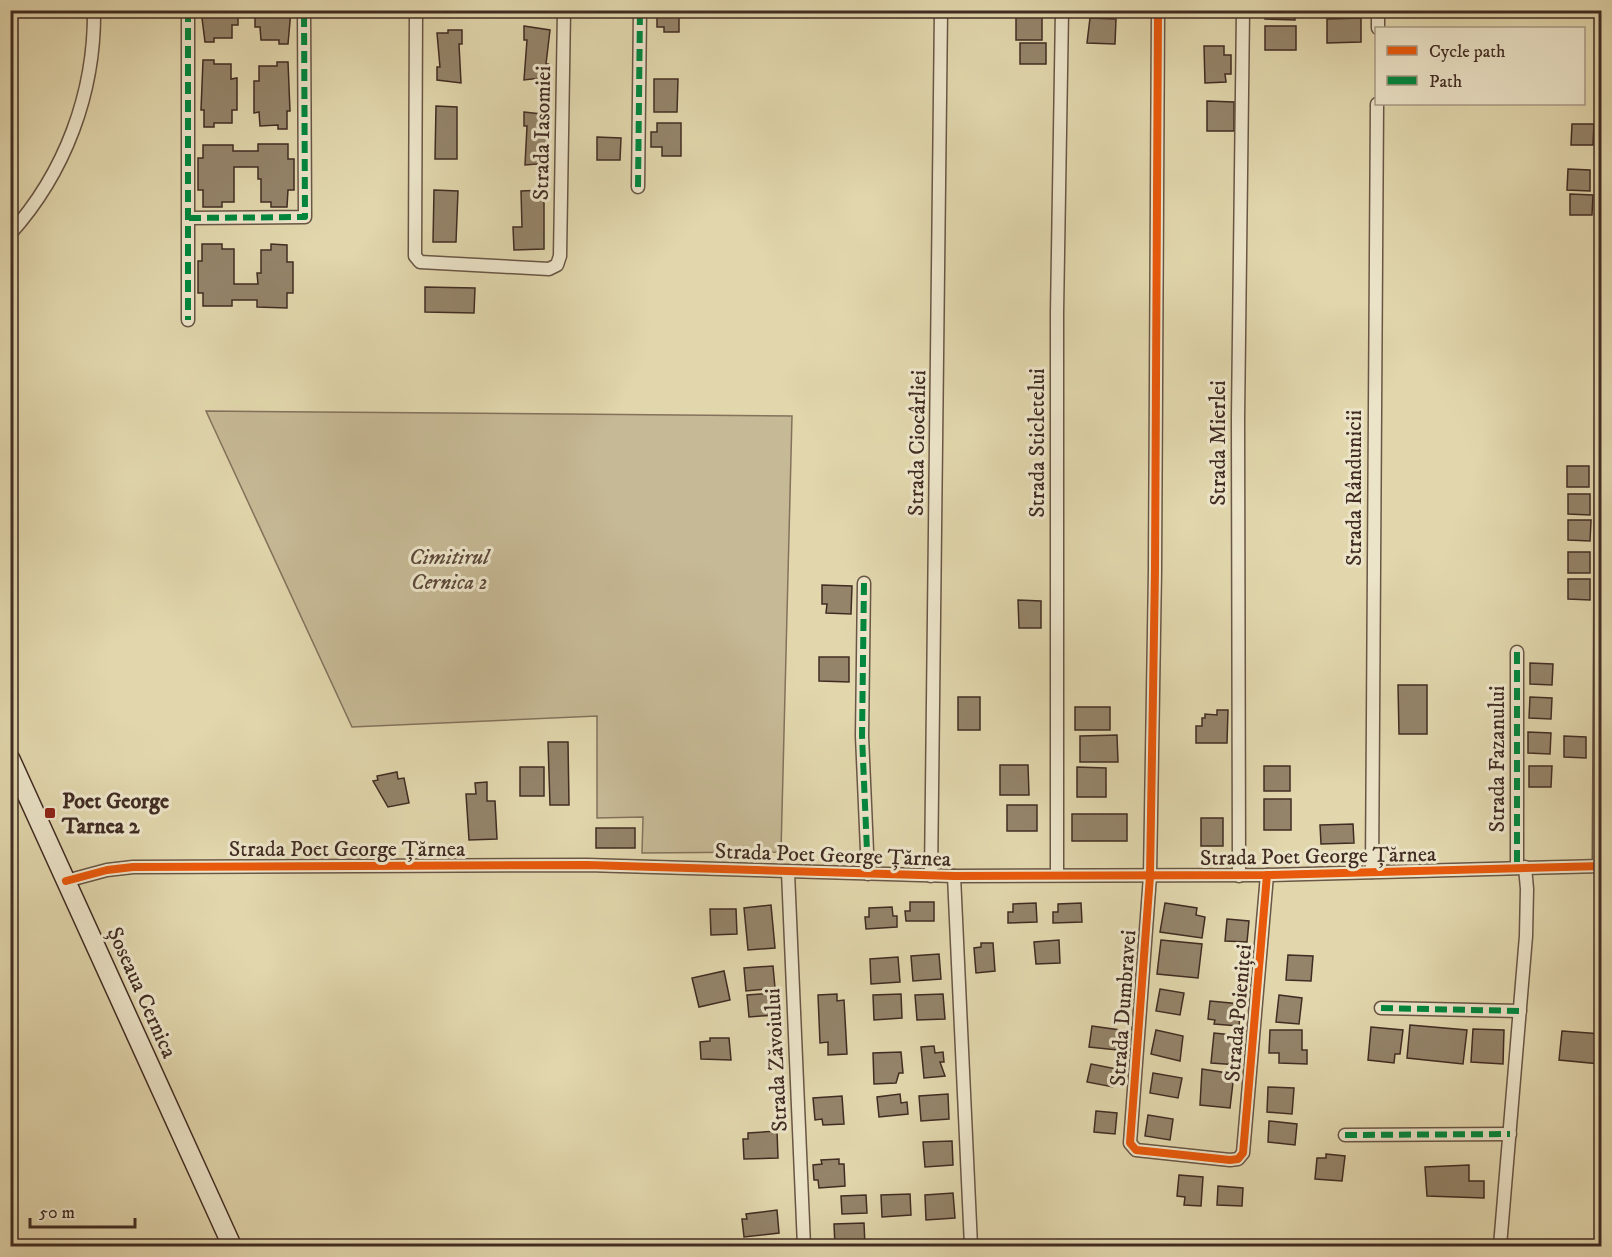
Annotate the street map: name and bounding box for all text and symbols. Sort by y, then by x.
legend [1375,27,1585,105]
text: Cycle path [1429,41,1506,63]
street label: Strada Iasomiei [528,65,557,201]
text: Path [1429,71,1463,93]
street label: Strada Sticletelui [1024,368,1051,518]
street label: Strada Ciocârliei [903,370,932,516]
street label: Strada Mierlei [1205,380,1232,506]
street label: Strada Rândunicii [1341,410,1368,566]
park label: Cimitirul Cernica 2 [409,544,491,596]
street label: Strada Fazanului [1484,685,1511,833]
place label: Poet George Tarnea 2 [61,788,169,840]
marker: Poet George Tarnea 2 [43,806,57,820]
street label: Strada Poet George Țărnea [229,836,466,863]
street label: Strada Poet George Țărnea [714,838,952,873]
street label: Strada Poet George Țărnea [1200,841,1437,872]
street label: Șoseaua Cernica [101,923,183,1063]
street label: Strada Dumbravei [1105,929,1142,1087]
street label: Strada Poieniței [1219,943,1258,1083]
street label: Strada Zăvoiului [759,987,794,1132]
scale bar [30,1191,135,1229]
text: 50 m [39,1202,75,1224]

